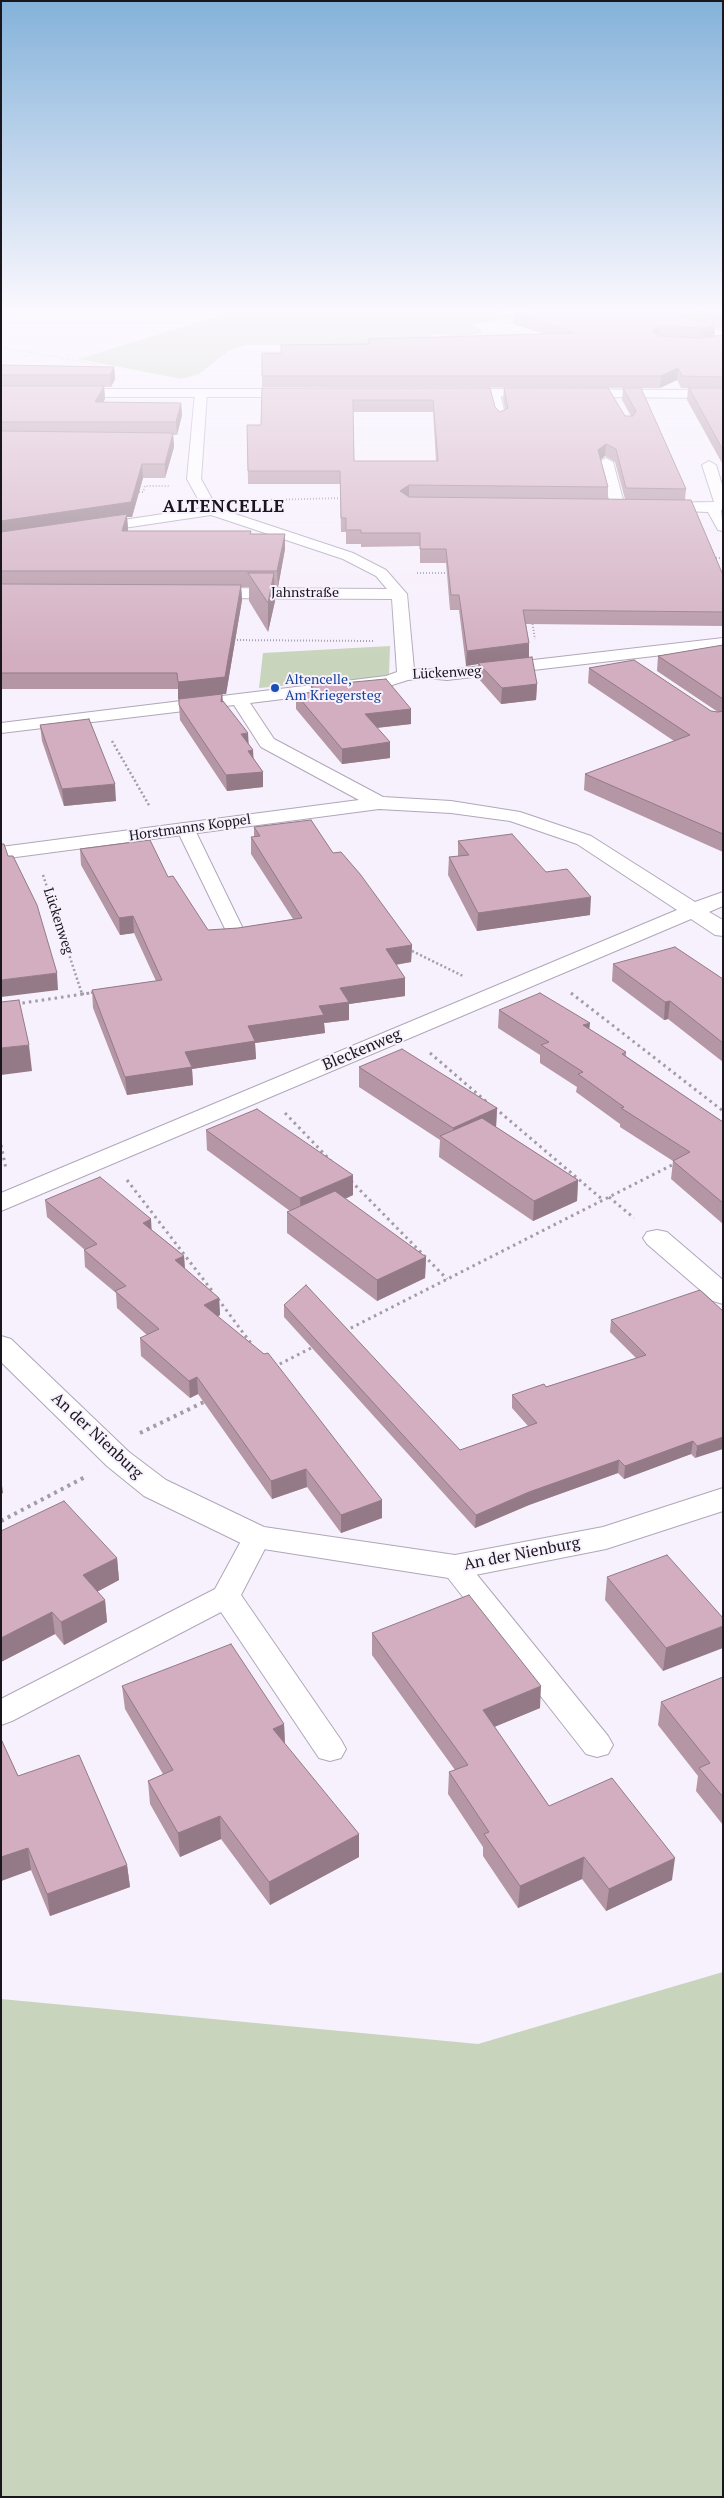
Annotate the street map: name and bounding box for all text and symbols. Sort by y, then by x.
district label: ALTENCELLE [161,496,287,518]
street label: Jahnstraße [271,585,339,601]
street label: Lückenweg [412,663,482,683]
place label: Altencelle, Am Kriegersteg [285,672,381,704]
marker: Altencelle, Am Kriegersteg [269,682,281,694]
street label: Horstmanns Koppel [128,811,252,845]
street label: Lückenweg [39,886,77,956]
street label: Bleckenweg [320,1025,404,1075]
street label: An der Nienburg [47,1389,147,1483]
street label: An der Nienburg [462,1533,582,1575]

